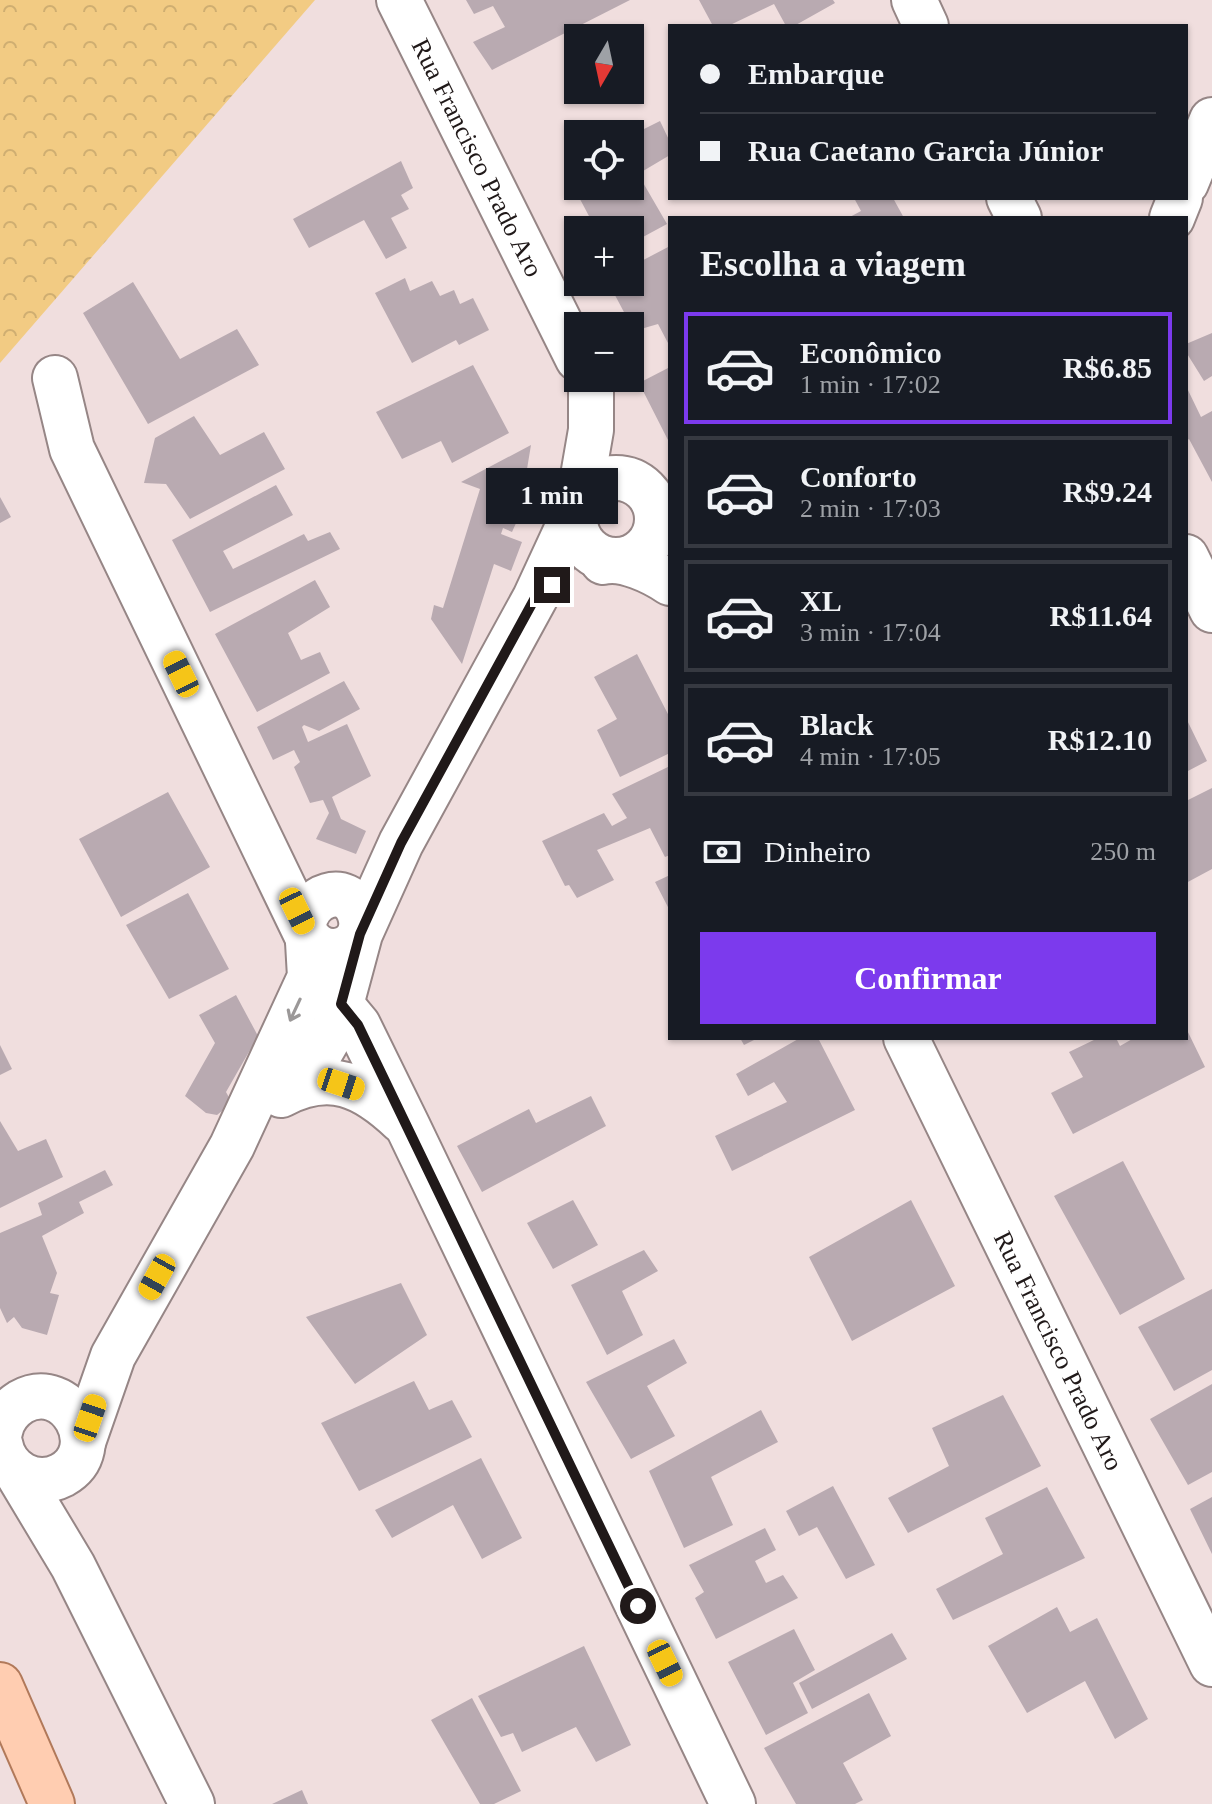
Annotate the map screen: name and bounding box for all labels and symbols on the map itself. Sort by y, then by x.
north arrow [564,24,644,104]
street label: Rua Francisco Prado Aro [406,34,549,282]
callout: 1 min [486,469,618,525]
route end [534,567,570,603]
car [160,647,202,701]
car [276,884,318,938]
one-way arrow [287,997,302,1021]
car [314,1065,368,1103]
street label: Rua Francisco Prado Aro [988,1227,1129,1475]
car [135,1250,179,1304]
car [71,1391,109,1445]
route start [620,1588,656,1624]
car [644,1636,686,1690]

